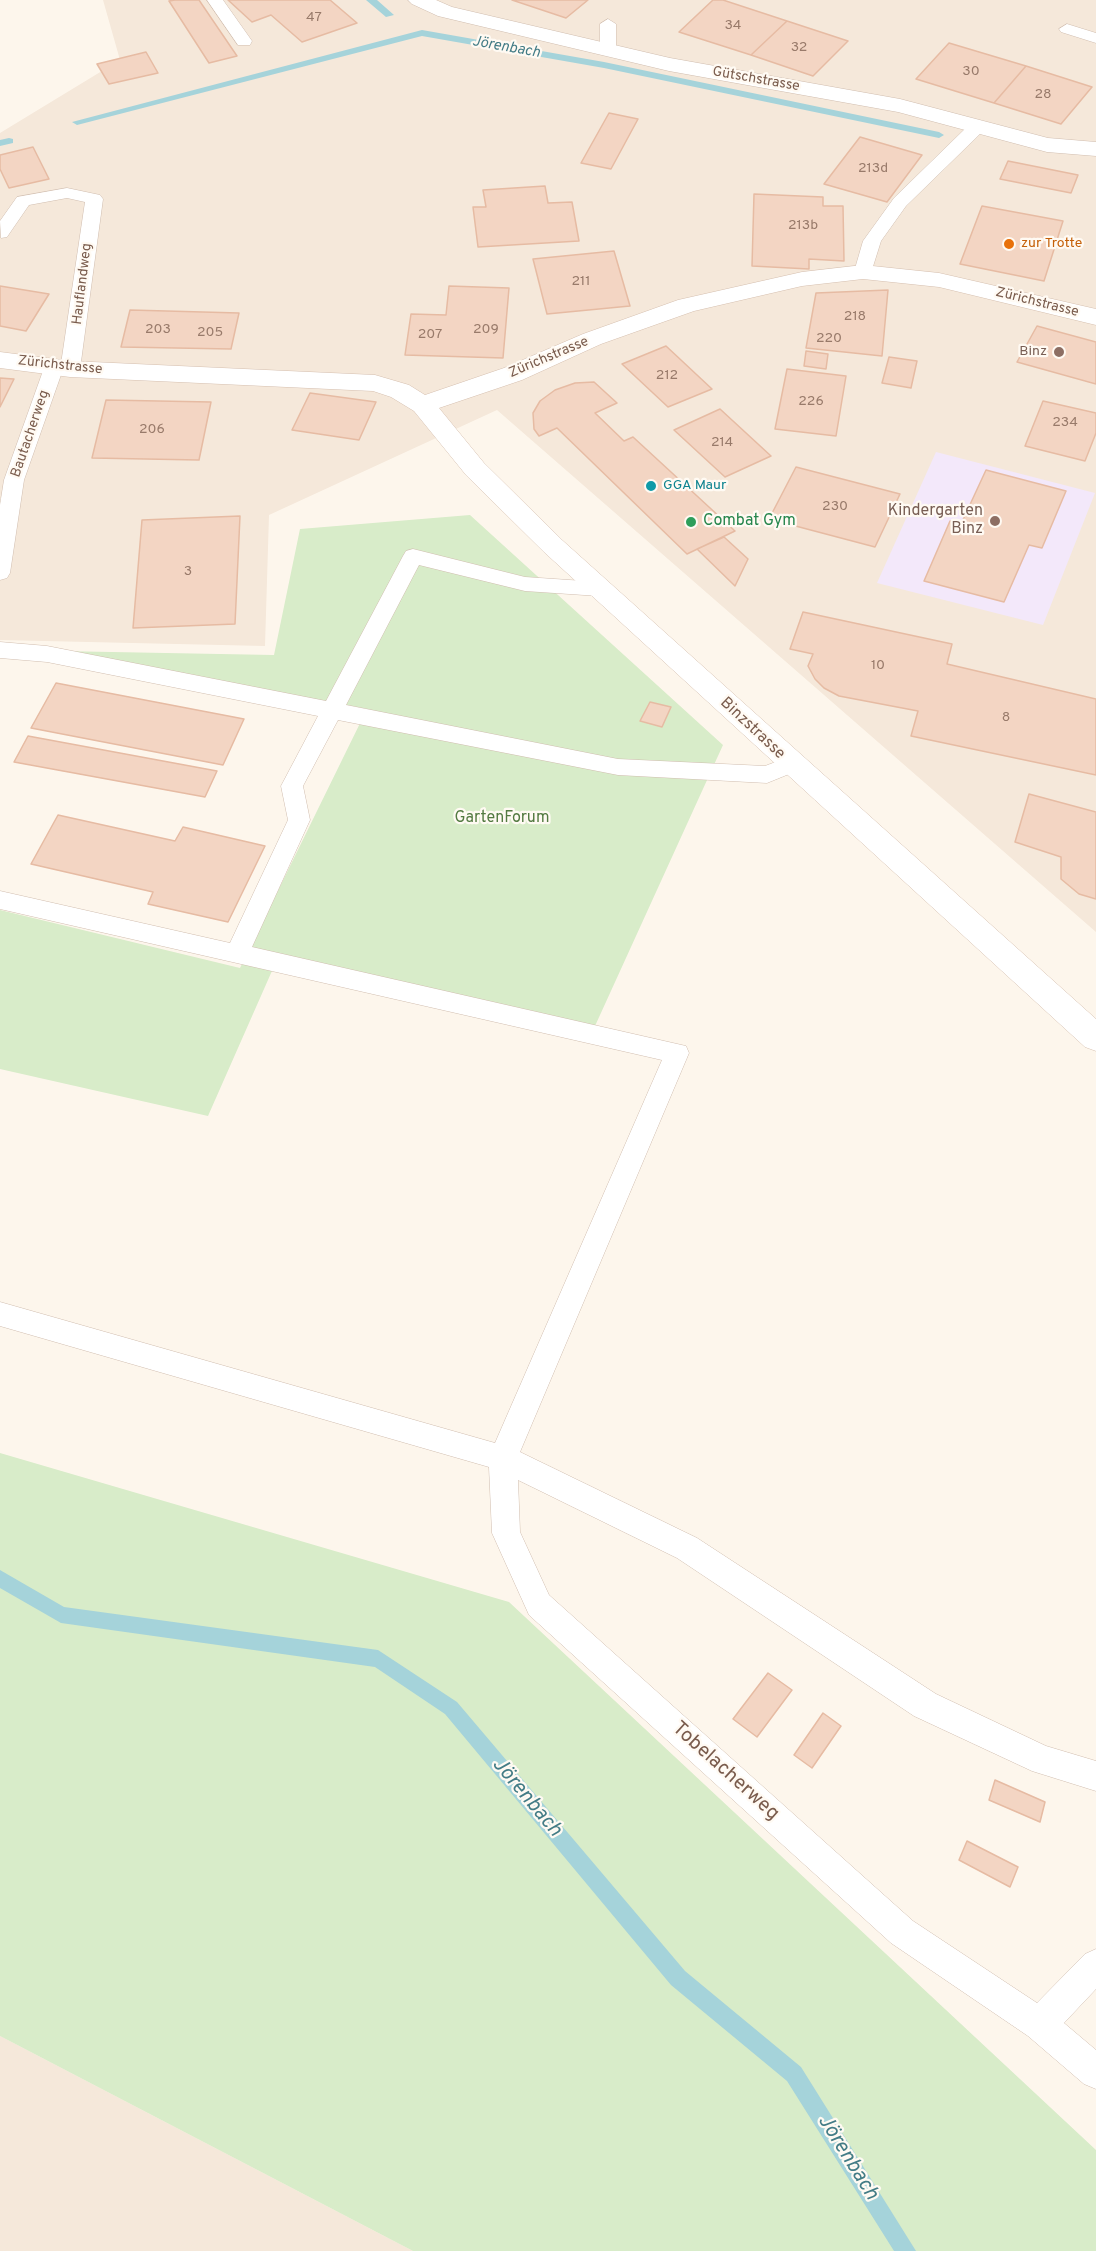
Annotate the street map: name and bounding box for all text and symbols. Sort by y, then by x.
house number: 47 [306,10,322,26]
house number: 34 [724,18,742,34]
water label: Jörenbach [471,33,541,63]
house number: 32 [791,40,807,56]
street label: Gütschstrasse [711,64,801,96]
house number: 30 [962,64,980,80]
house number: 28 [1034,87,1052,103]
house number: 213d [858,161,888,177]
house number: 213b [788,218,818,234]
place label: zur Trotte [1021,236,1082,252]
marker: zur Trotte [1002,237,1016,251]
street label: Hauflandweg [70,242,96,326]
house number: 211 [571,274,591,290]
street label: Zürichstrasse [994,285,1080,321]
house number: 218 [844,309,866,325]
house number: 203 [145,322,171,338]
house number: 209 [473,322,499,338]
house number: 205 [197,325,223,341]
house number: 207 [418,327,442,343]
house number: 220 [816,331,842,347]
street label: Zürichstrasse [507,334,591,382]
place label: Binz [1019,344,1047,360]
marker: Binz [1052,345,1066,359]
street label: Zürichstrasse [17,353,103,379]
house number: 212 [656,368,678,384]
street label: Bautacherweg [8,388,54,480]
house number: 226 [798,394,824,410]
house number: 234 [1052,415,1078,431]
house number: 206 [139,422,165,438]
house number: 214 [711,435,733,451]
place label: GGA Maur [663,478,726,494]
marker: GGA Maur [644,479,658,493]
house number: 230 [822,499,848,515]
place label: Kindergarten Binz [888,502,983,540]
place label: Combat Gym [703,512,796,532]
marker: Kindergarten Binz [988,514,1002,528]
marker: Combat Gym [684,515,698,529]
house number: 3 [184,564,192,580]
house number: 10 [871,658,885,674]
street label: Binzstrasse [715,694,789,764]
house number: 8 [1002,710,1010,726]
park label: GartenForum [454,809,550,829]
street label: Tobelacherweg [666,1718,784,1826]
water label: Jörenbach [486,1753,566,1843]
water label: Jörenbach [811,2111,883,2205]

